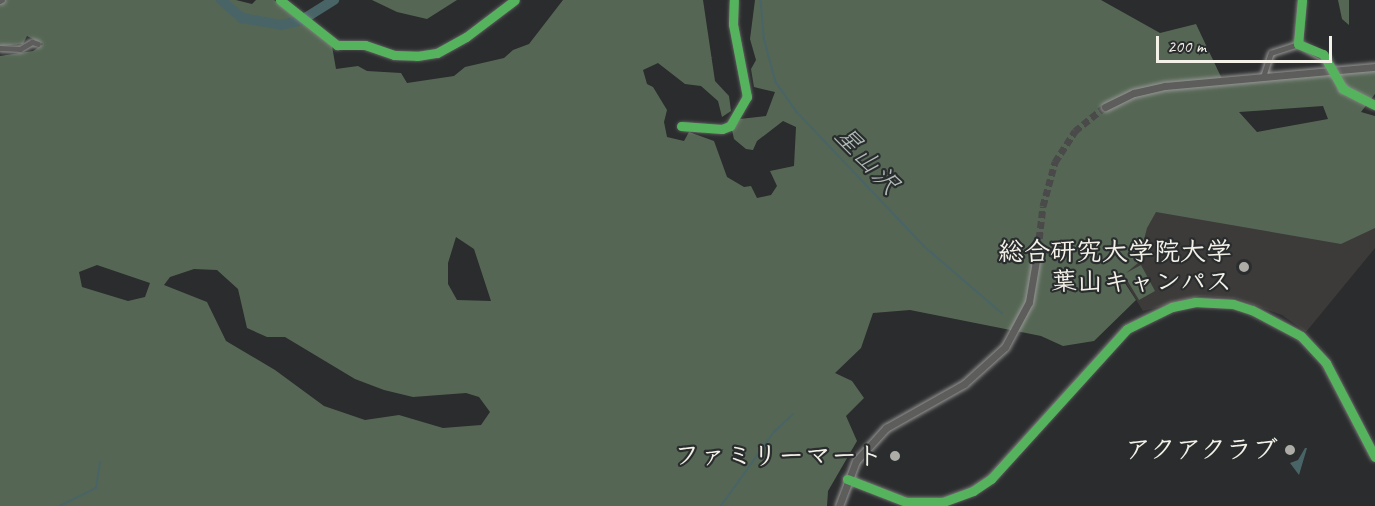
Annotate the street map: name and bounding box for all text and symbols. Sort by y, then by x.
scale bar [1159,24,1334,62]
text: 200 m [1167,35,1206,57]
water label: 星山沢 [828,119,906,201]
place label: 総合研究大学院大学 葉山キャンパス [998,236,1232,298]
marker: 総合研究大学院大学 葉山キャンパス [1237,260,1251,274]
place label: アクアクラブ [1122,434,1278,466]
place label: ファミリーマート [675,440,883,472]
marker: アクアクラブ [1283,443,1297,457]
marker: ファミリーマート [888,449,902,463]

